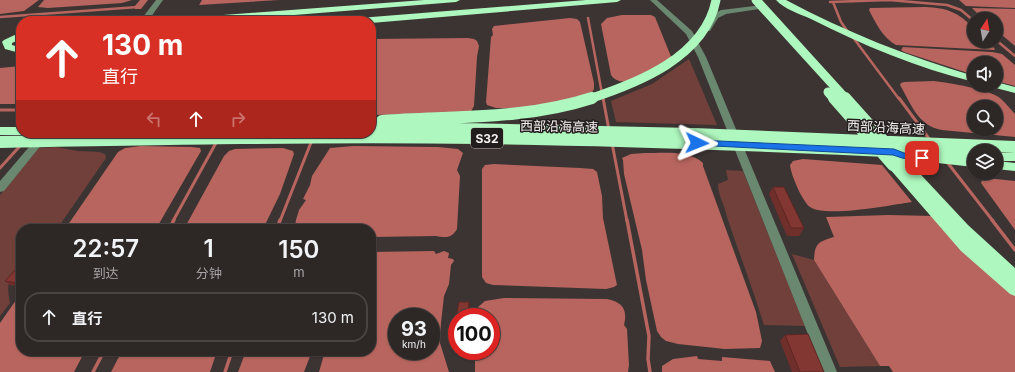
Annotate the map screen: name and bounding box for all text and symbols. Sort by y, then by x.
north arrow [967,12,1003,48]
map controls [967,12,1003,180]
text: 130 m [102,28,183,62]
icon: ahead [36,32,88,84]
button: sound [967,56,1003,92]
text: 直行 [102,66,138,87]
button: search [967,100,1003,136]
icon: left [143,108,165,130]
icon: ahead [185,108,207,130]
icon: right [227,108,249,130]
street label: 西部沿海高速 [520,117,598,135]
street label: 西部沿海高速 [847,117,925,137]
position arrow [676,122,718,164]
road number: S32 [471,128,503,148]
pin [905,141,939,175]
button: layers [967,144,1003,180]
icon: arrive [911,147,933,169]
text: 22:57 [73,234,139,263]
text: 1 [204,234,214,263]
text: 150 [278,235,319,264]
text: m [293,264,305,280]
text: 到达 [93,265,119,281]
text: 分钟 [196,265,222,281]
icon: ahead [38,306,60,328]
text: 130 m [312,308,354,327]
speed limit sign: 100 [448,308,500,360]
text: 直行 [72,309,102,328]
text: 93 [401,317,427,341]
text: km/h [402,338,426,350]

